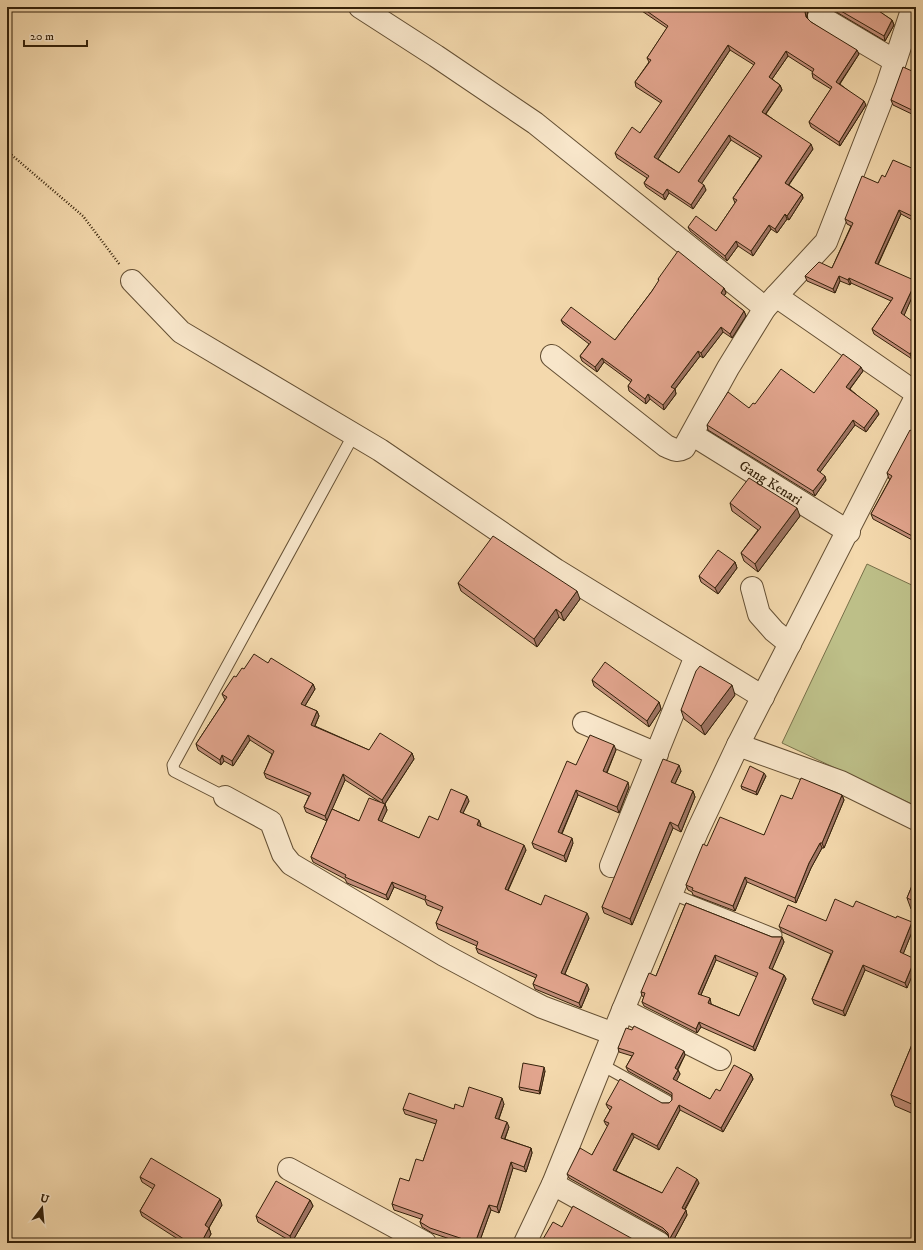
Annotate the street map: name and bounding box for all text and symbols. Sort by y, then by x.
scale bar [24,22,87,48]
text: 20 m [30,29,54,44]
street label: Gang Kenari [736,457,805,510]
north arrow [22,1188,62,1228]
text: U [38,1191,51,1207]

